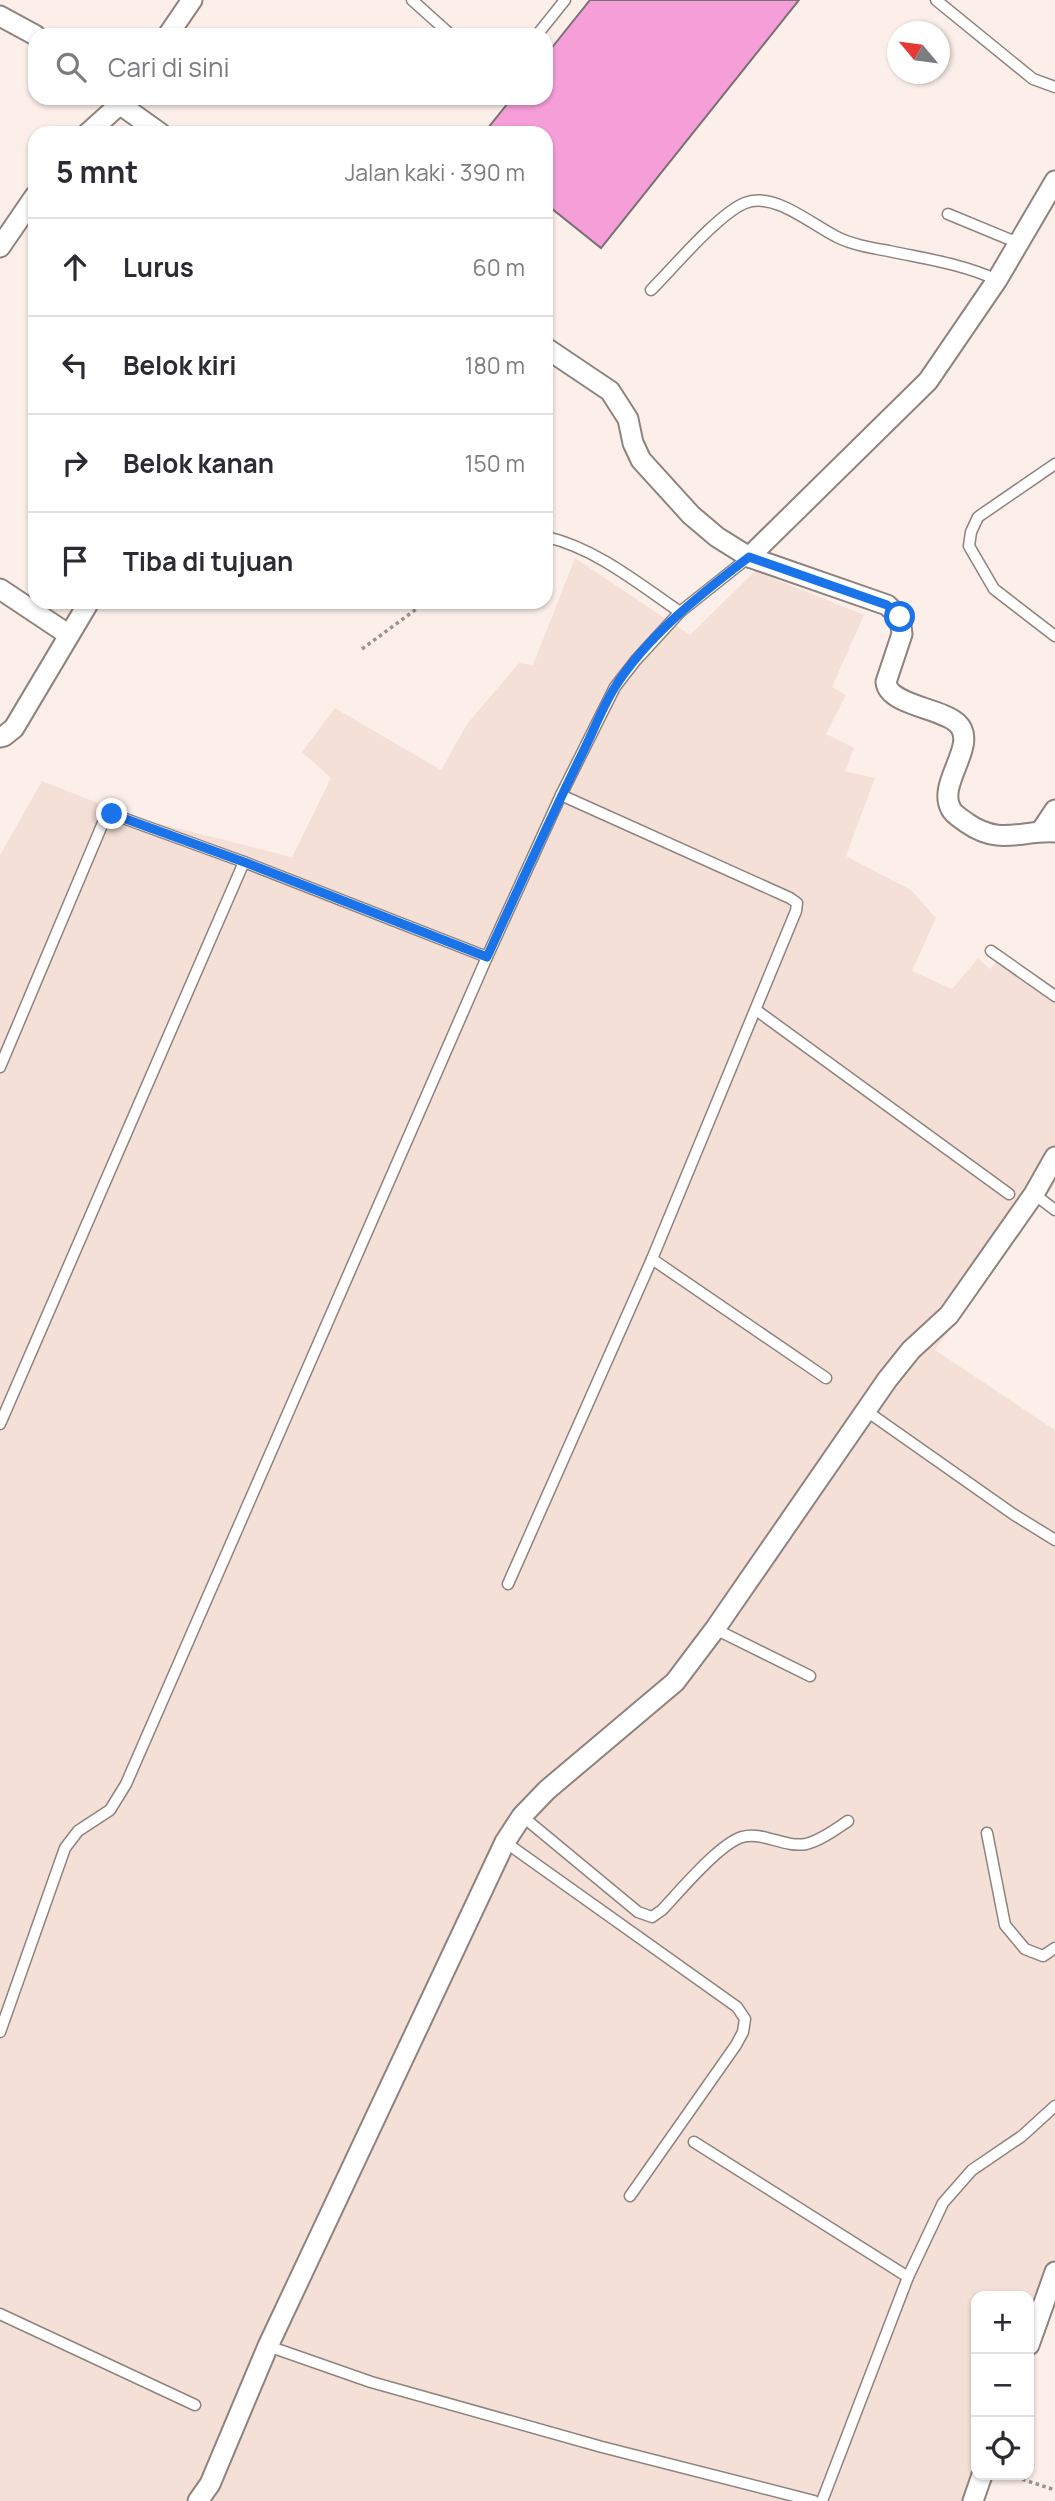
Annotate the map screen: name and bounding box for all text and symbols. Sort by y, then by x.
north arrow [887,21,950,84]
search box [28,28,553,105]
icon: search [52,48,90,86]
text: Cari di sini [108,49,230,85]
text: 5 mnt [56,151,138,192]
text: Jalan kaki · 390 m [345,156,525,188]
icon: ahead [56,248,94,286]
text: Lurus [123,249,194,285]
text: 60 m [473,251,525,283]
icon: left [56,346,94,384]
text: Belok kiri [123,347,237,383]
text: 180 m [465,349,525,381]
icon: right [56,444,94,482]
text: Belok kanan [123,445,274,481]
text: 150 m [465,447,525,479]
icon: arrive [56,542,94,580]
text: Tiba di tujuan [123,543,293,579]
route start [884,601,915,632]
route end [96,798,127,829]
map controls [971,2291,1034,2480]
button: + [971,2291,1034,2354]
button: − [971,2354,1034,2417]
button: locate [971,2417,1034,2480]

